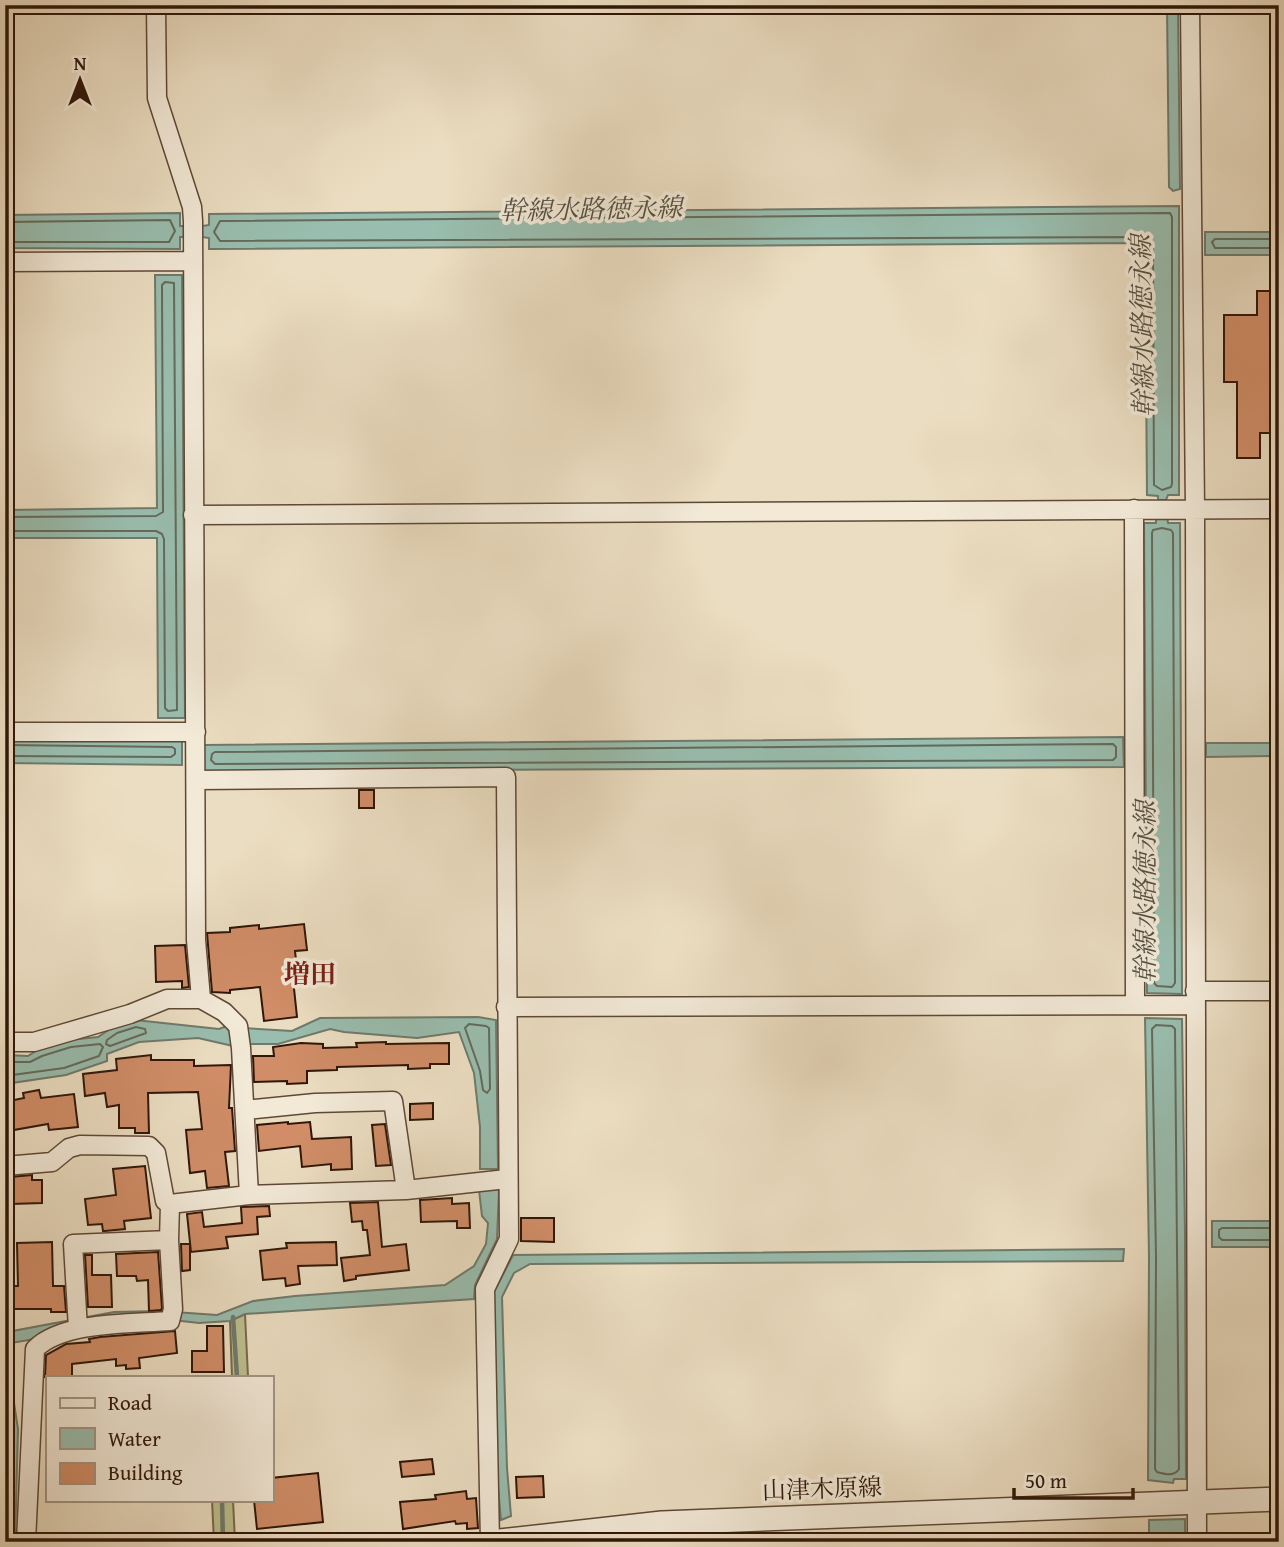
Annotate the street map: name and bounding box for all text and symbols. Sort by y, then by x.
north arrow [46,46,116,116]
text: N [74,49,87,77]
water label: 幹線水路徳永線 [500,187,685,230]
water label: 幹線水路徳永線 [1120,232,1163,417]
water label: 幹線水路徳永線 [1125,798,1164,983]
district label: 増田 [284,954,336,993]
legend [46,1376,273,1502]
text: Road [108,1387,153,1418]
text: Water [108,1423,161,1454]
scale bar [1014,1456,1134,1500]
text: Building [108,1457,183,1488]
text: 50 m [1025,1465,1067,1496]
street label: 山津木原線 [761,1469,883,1508]

